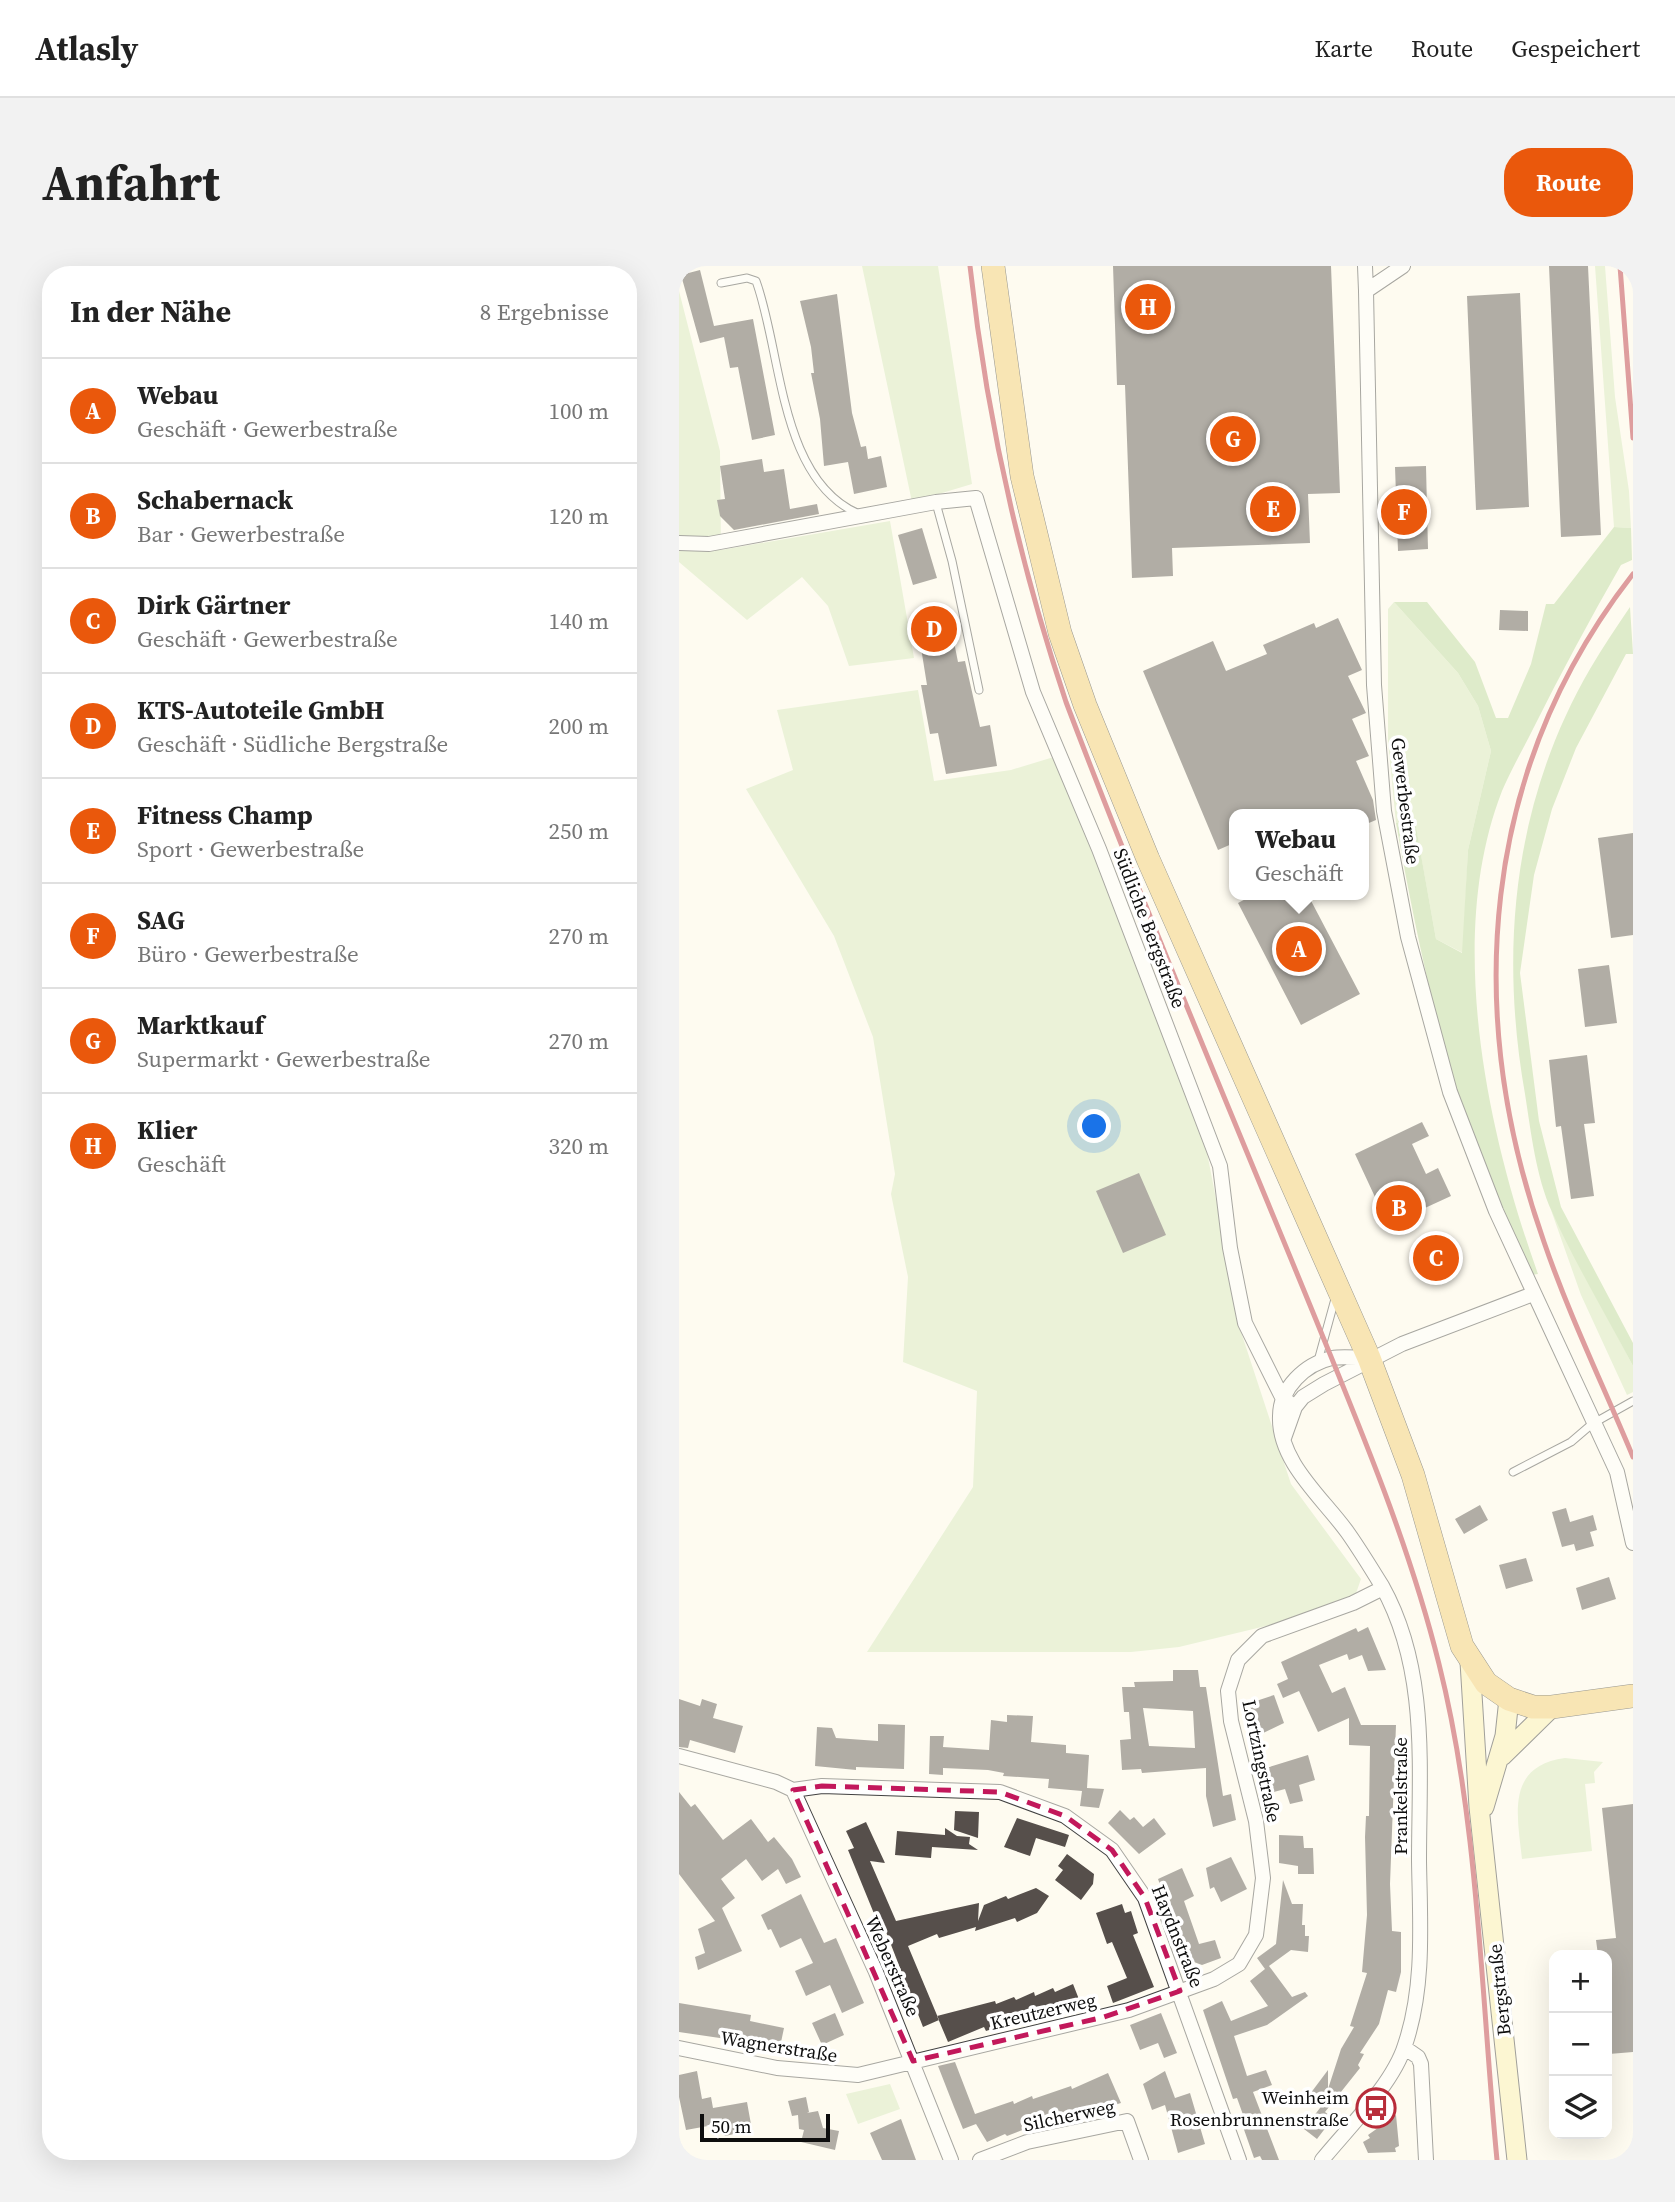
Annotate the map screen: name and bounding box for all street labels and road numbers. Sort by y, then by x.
street label: Gewerbestraße [1385,736,1427,866]
street label: Südliche Bergstraße [1108,844,1192,1012]
street label: Lortzingstraße [1236,1697,1288,1825]
street label: Prankelstraße [1387,1737,1413,1855]
street label: Haydnstraße [1146,1881,1210,1991]
street label: Weberstraße [859,1911,927,2021]
street label: Bergstraße [1481,1943,1517,2037]
street label: Kreutzerweg [988,1986,1099,2036]
street label: Wagnerstraße [719,2024,839,2068]
street label: Silcherweg [1021,2093,1117,2137]

